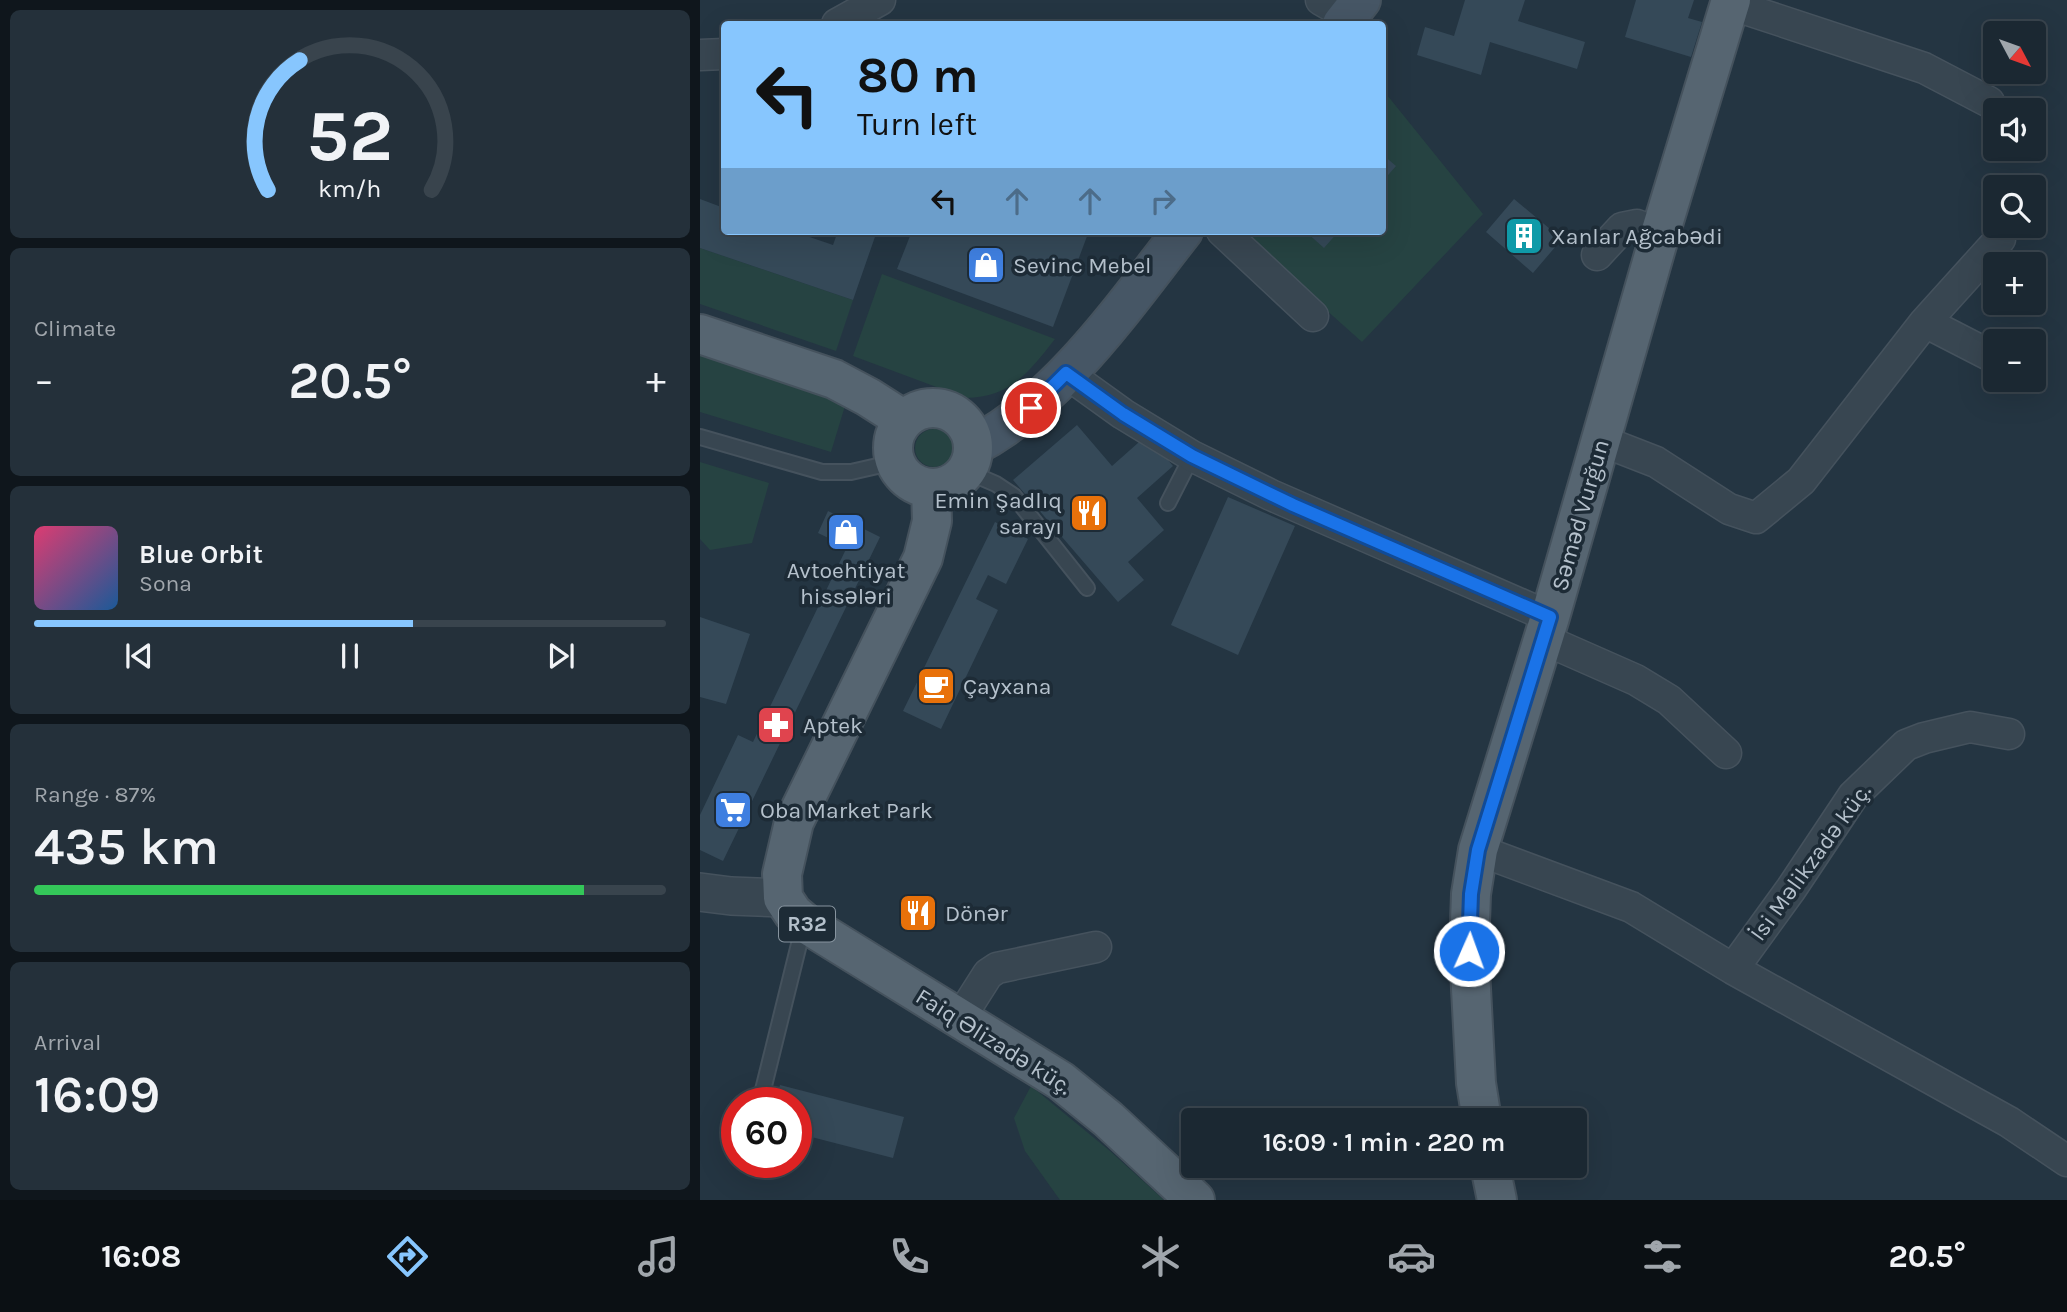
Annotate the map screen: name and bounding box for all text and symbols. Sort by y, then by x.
north arrow [1983,21,2046,84]
map controls [1983,21,2046,392]
text: 80 m [857,47,979,104]
icon: left [742,49,833,140]
text: 52 [307,93,393,178]
button: sound [1983,98,2046,161]
text: Turn left [857,106,977,143]
text: km/h [318,174,382,203]
button: search [1983,175,2046,238]
icon: left [925,182,963,220]
icon: ahead [998,182,1036,220]
icon: ahead [1071,182,1109,220]
icon: right [1144,182,1182,220]
building icon: Xanlar Ağcabədi [1503,215,1545,257]
place label: Xanlar Ağcabədi [1551,223,1723,250]
shop icon: Sevinc Mebel [965,244,1007,286]
place label: Sevinc Mebel [1013,252,1152,279]
button: + [1983,252,2046,315]
text: Climate [34,315,116,342]
button: − [1983,329,2046,392]
text: 20.5° [288,350,412,411]
text: − [34,358,54,403]
text: + [646,358,666,403]
pin [1001,378,1061,438]
icon: arrive [1012,389,1050,427]
street label: Səməd Vurğun [1546,436,1615,594]
place label: Emin Şadlıq sarayı [934,487,1062,540]
restaurant icon: Emin Şadlıq sarayı [1068,492,1110,534]
shop icon: Avtoehtiyat hissələri [825,511,867,553]
text: Blue Orbit [139,539,263,570]
place label: Avtoehtiyat hissələri [787,557,906,610]
text: Sona [139,570,192,597]
icon: previous [120,637,158,675]
icon: pause [331,637,369,675]
icon: next [542,637,580,675]
cafe icon: Çayxana [915,665,957,707]
place label: Çayxana [963,673,1051,700]
pharmacy icon: Aptek [755,704,797,746]
place label: Aptek [803,712,863,739]
street label: İsi Məlikzadə küç. [1744,778,1876,946]
text: Range · 87% [34,781,156,808]
supermarket icon: Oba Market Park [712,789,754,831]
place label: Oba Market Park [760,797,933,824]
text: 435 km [34,816,219,877]
restaurant icon: Dönər [897,892,939,934]
place label: Dönər [945,900,1008,927]
road number: R32 [779,906,835,942]
position arrow [1432,914,1506,988]
street label: Faiq Əlizadə küç. [911,983,1077,1100]
text: Arrival [34,1029,101,1056]
text: 16:09 [34,1064,160,1125]
speed limit sign: 60 [721,1087,812,1178]
text: 16:09 · 1 min · 220 m [1263,1127,1505,1158]
icon: directions [383,1232,432,1281]
icon: music [634,1232,683,1281]
icon: phone [885,1232,934,1281]
icon: climate [1136,1232,1185,1281]
icon: car [1387,1232,1436,1281]
icon: filters [1638,1232,1687,1281]
text: 16:08 [101,1238,181,1275]
text: 20.5° [1888,1238,1966,1275]

